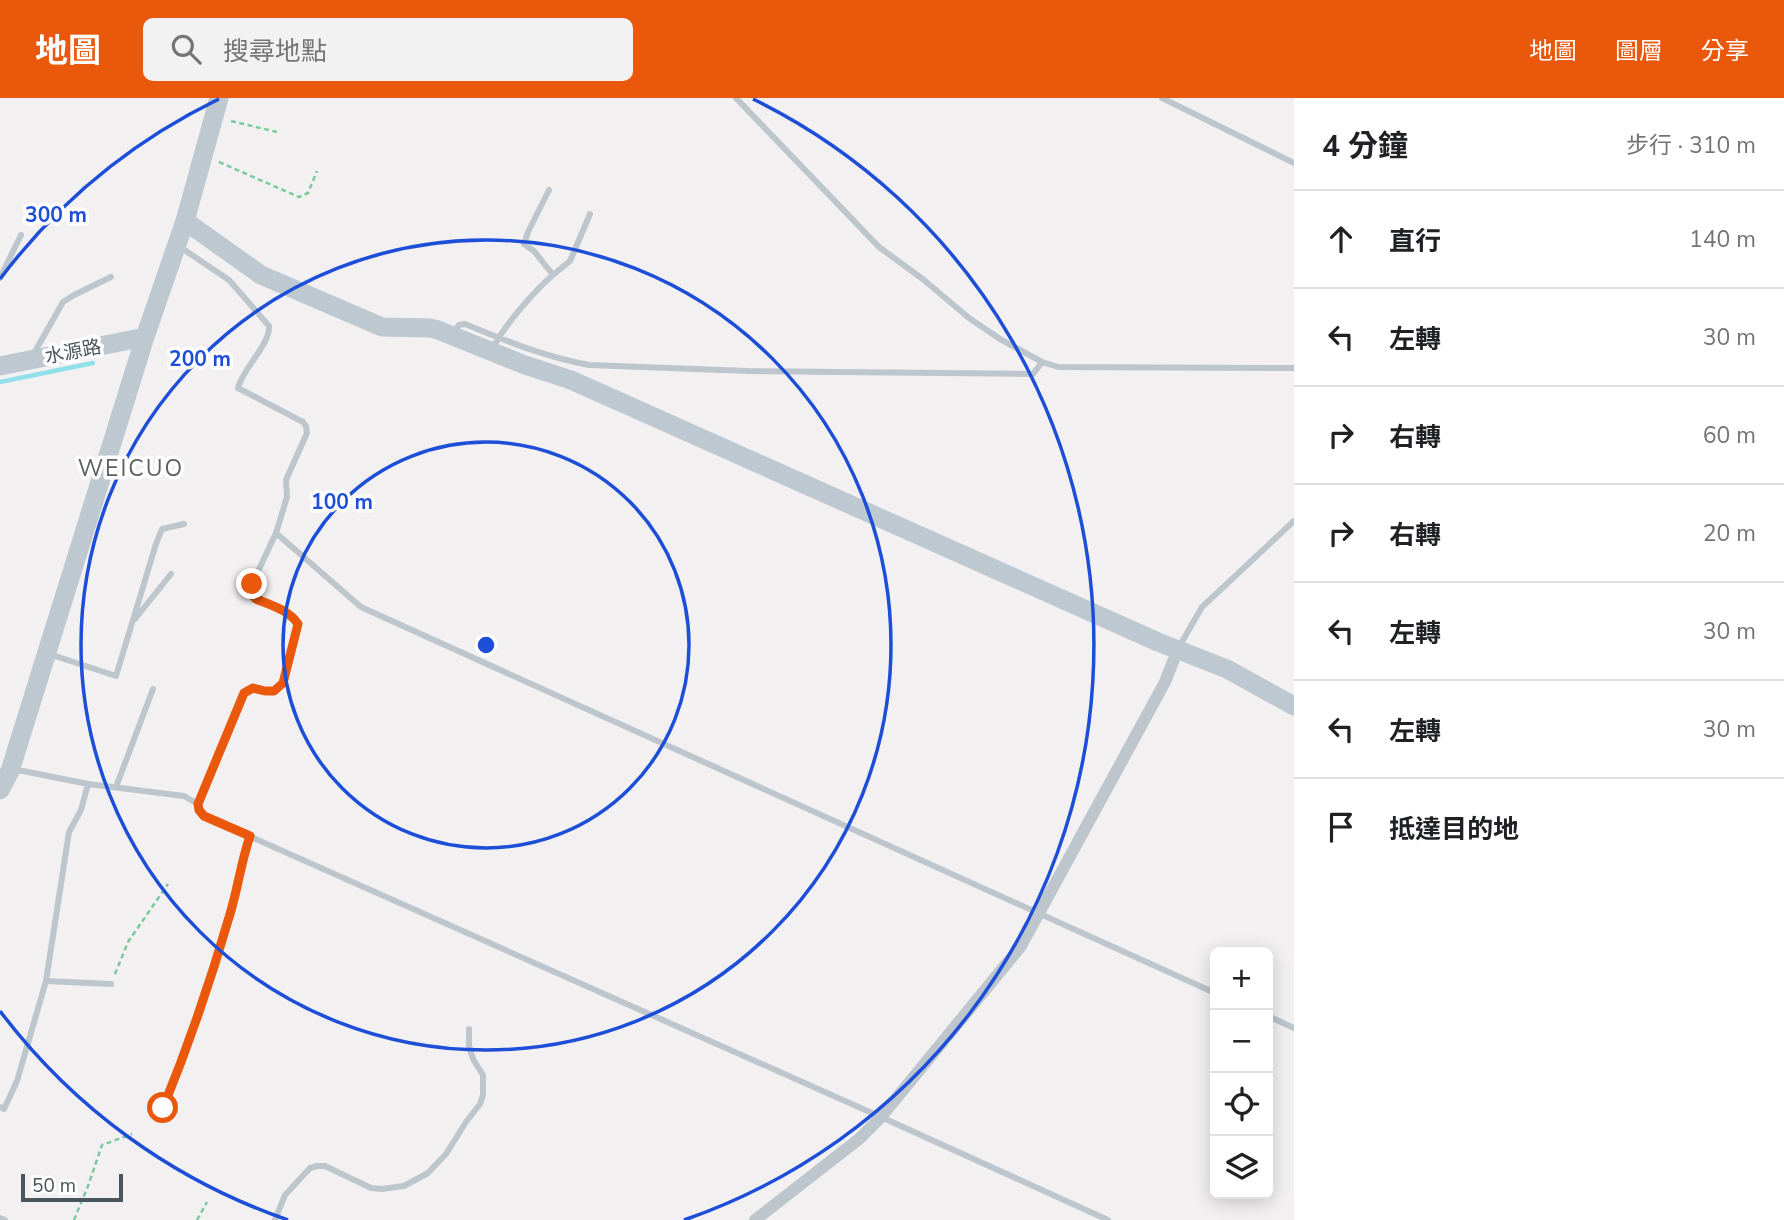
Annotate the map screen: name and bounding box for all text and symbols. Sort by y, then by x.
search box [143,18,633,81]
text: 地圖 [35,29,101,74]
icon: search [167,30,205,68]
text: 搜尋地點 [223,34,327,69]
text: 地圖 [1529,35,1577,67]
text: 圖層 [1615,35,1663,67]
text: 分享 [1701,35,1749,67]
text: 4 分鐘 [1322,126,1408,167]
text: 步行 · 310 m [1626,130,1756,161]
text: 300 m [25,201,87,229]
icon: ahead [1322,220,1360,258]
text: 直行 [1389,224,1441,259]
text: 140 m [1689,224,1756,255]
icon: left [1322,318,1360,356]
text: 左轉 [1389,322,1441,357]
text: 30 m [1703,322,1756,353]
street label: 水源路 [43,334,103,370]
text: 200 m [169,345,231,373]
icon: right [1322,416,1360,454]
text: 右轉 [1389,420,1441,455]
text: 60 m [1703,420,1756,451]
district label: WEICUO [78,453,184,484]
text: 100 m [311,488,373,516]
icon: right [1322,514,1360,552]
text: 右轉 [1389,518,1441,553]
text: 20 m [1703,518,1756,549]
route end [236,568,267,599]
icon: left [1322,612,1360,650]
text: 左轉 [1389,616,1441,651]
text: 30 m [1703,616,1756,647]
centre of rings [474,633,498,657]
icon: left [1322,710,1360,748]
text: 左轉 [1389,714,1441,749]
text: 30 m [1703,714,1756,745]
icon: arrive [1322,808,1360,846]
text: 抵達目的地 [1389,812,1519,847]
map controls [1210,947,1273,1199]
button: + [1210,947,1273,1010]
button: − [1210,1010,1273,1073]
button: locate [1210,1073,1273,1136]
route start [147,1092,178,1123]
button: layers [1210,1136,1273,1199]
scale bar [21,1171,122,1203]
text: 50 m [32,1173,76,1199]

